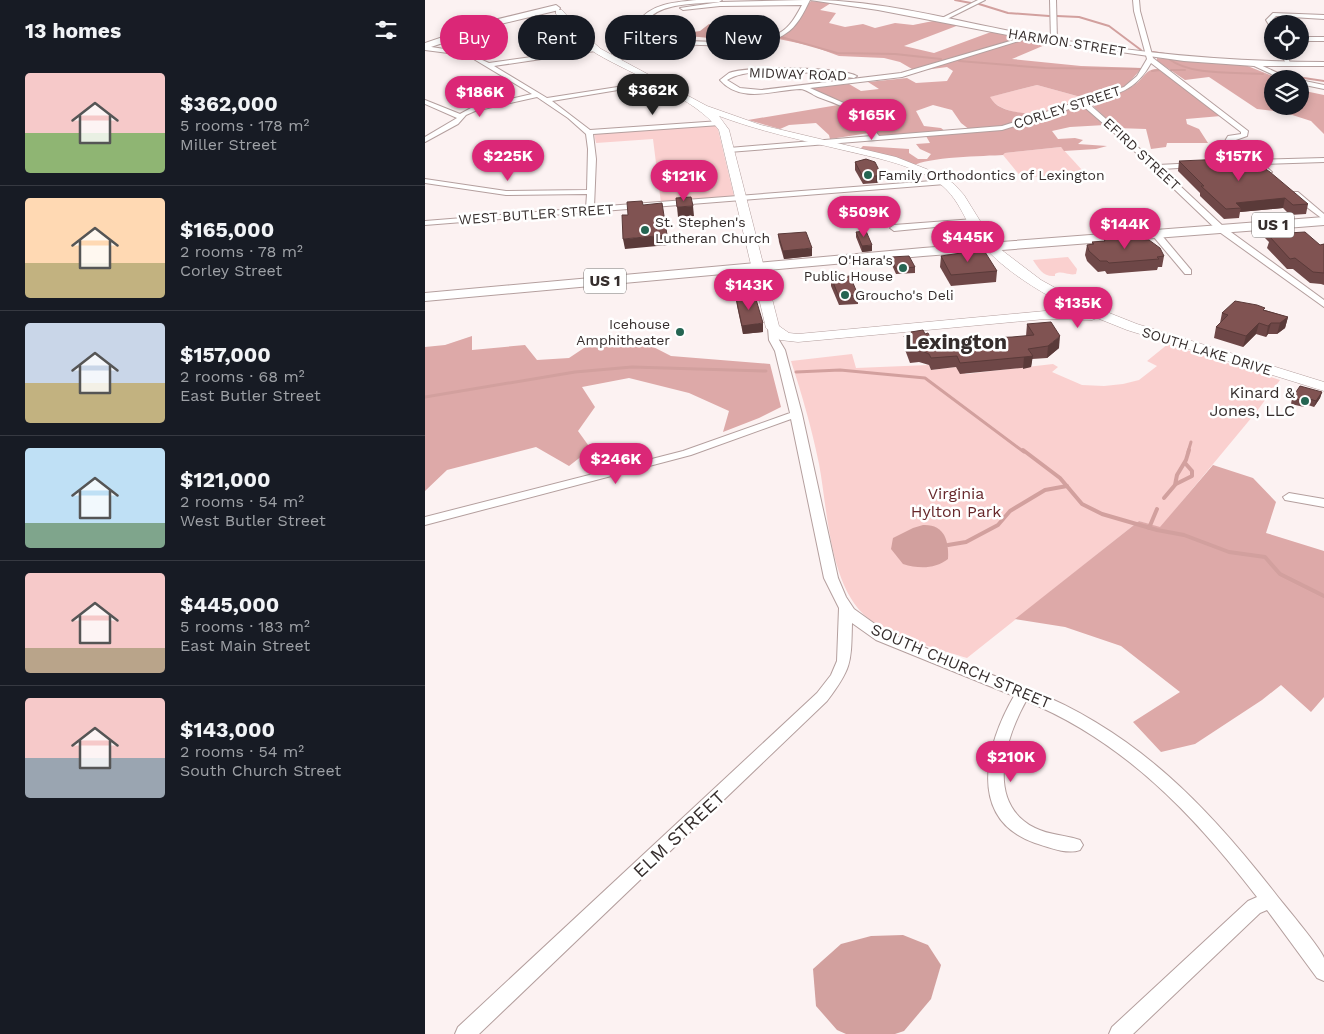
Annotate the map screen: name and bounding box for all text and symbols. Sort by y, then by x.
chip: Buy [440,15,508,60]
chip: Rent [518,15,595,60]
chip: Filters [605,15,696,60]
chip: New [706,15,780,60]
map controls [1264,15,1309,115]
button: locate [1264,15,1309,60]
icon: filters [372,16,400,44]
text: 13 homes [25,18,121,43]
street label: HARMON STREET [1007,25,1128,59]
street label: MIDWAY ROAD [749,64,847,84]
button: layers [1264,70,1309,115]
pin: $362K [618,74,688,116]
pin: $186K [445,76,515,118]
text: $362K [628,80,678,99]
text: $186K [456,82,504,101]
street label: CORLEY STREET [1011,82,1123,132]
text: $362,000 [180,91,278,116]
icon: home [65,93,125,153]
pin: $165K [837,98,907,141]
text: $165K [848,105,896,124]
street label: EFIRD STREET [1101,115,1184,194]
text: 5 rooms · 178 m² [180,116,309,135]
text: Miller Street [180,135,277,154]
pin: $225K [473,140,543,182]
pin: $157K [1204,140,1274,182]
text: $225K [483,146,533,165]
text: $157K [1216,146,1262,165]
pin: $121K [649,160,719,202]
text: $121K [662,166,706,185]
place label: Family Orthodontics of Lexington [878,167,1105,183]
marker: Family Orthodontics of Lexington [862,169,874,181]
pin: $509K [829,196,899,238]
street label: WEST BUTLER STREET [458,201,615,227]
text: $509K [839,202,889,221]
pin: $144K [1090,208,1160,250]
road number: US 1 [1252,212,1294,238]
place label: St. Stephen's Lutheran Church [655,214,770,246]
text: $144K [1101,214,1149,233]
text: $165,000 [180,217,274,242]
icon: home [65,218,125,278]
pin: $445K [933,220,1003,263]
marker: St. Stephen's Lutheran Church [639,224,651,236]
text: $445K [942,227,994,246]
text: 2 rooms · 78 m² [180,242,303,261]
place label: O'Hara's Public House [804,252,893,284]
text: Corley Street [180,261,282,280]
marker: O'Hara's Public House [897,262,909,274]
road number: US 1 [584,268,626,294]
pin: $143K [714,268,784,311]
text: $143K [725,275,773,294]
pin: $135K [1043,286,1113,329]
place label: Groucho's Deli [855,287,954,303]
marker: Groucho's Deli [839,289,851,301]
text: $135K [1054,293,1102,312]
place label: Icehouse Amphitheater [576,316,670,348]
street label: SOUTH LAKE DRIVE [1140,324,1274,378]
marker: Icehouse Amphitheater [674,326,686,338]
district label: Lexington [905,329,1007,354]
text: $157,000 [180,342,271,367]
icon: home [65,343,125,403]
text: 2 rooms · 68 m² [180,367,305,386]
place label: Kinard & Jones, LLC [1209,383,1296,420]
text: East Butler Street [180,386,321,405]
marker: Kinard & Jones, LLC [1299,395,1311,407]
pin: $246K [581,442,651,485]
text: $246K [591,449,641,468]
text: $121,000 [180,467,271,492]
icon: home [65,468,125,528]
park label: Virginia Hylton Park [911,484,1001,521]
text: 2 rooms · 54 m² [180,492,304,511]
text: West Butler Street [180,511,326,530]
text: $445,000 [180,592,279,617]
icon: home [65,593,125,653]
text: 5 rooms · 183 m² [180,617,310,636]
street label: SOUTH CHURCH STREET [868,619,1054,713]
text: East Main Street [180,636,310,655]
text: $143,000 [180,717,275,742]
icon: home [65,718,125,778]
pin: $210K [976,740,1046,783]
text: 2 rooms · 54 m² [180,742,304,761]
text: $210K [987,747,1035,766]
text: South Church Street [180,761,341,780]
street label: ELM STREET [628,785,730,883]

